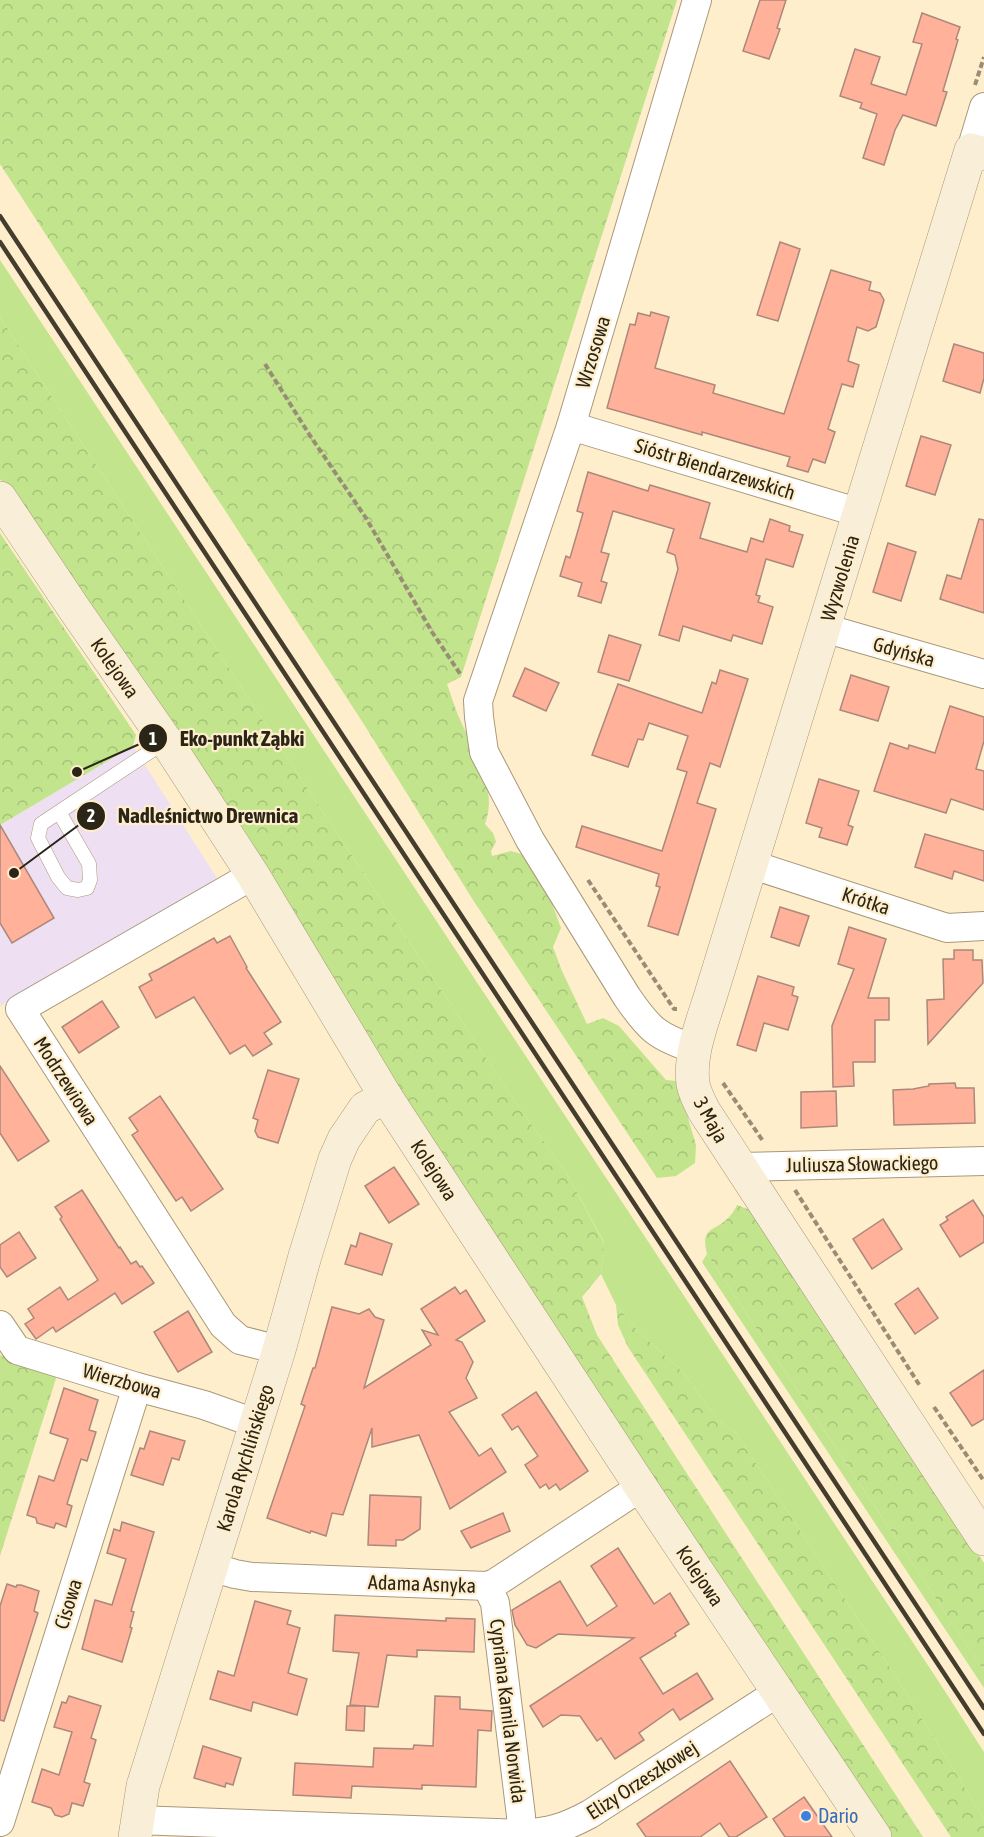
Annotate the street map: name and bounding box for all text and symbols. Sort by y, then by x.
street label: Wrzosowa [571,313,614,391]
street label: Sióstr Biendarzewskich [632,433,798,504]
street label: Wyzwolenia [816,532,864,624]
street label: Gdyńska [871,632,938,671]
street label: Kolejowa [87,633,144,702]
callout: Eko-punkt Ząbki [138,719,317,758]
text: Eko-punkt Ząbki [180,726,304,750]
text: 1 [149,728,157,749]
callout: Nadleśnictwo Drewnica [76,796,311,835]
text: Nadleśnictwo Drewnica [118,803,299,827]
text: 2 [87,805,95,826]
street label: Krótka [839,882,893,919]
street label: Modrzewiowa [29,1032,104,1129]
street label: 3 Maja [690,1093,733,1147]
street label: Kolejowa [406,1135,463,1204]
street label: Juliusza Słowackiego [786,1151,938,1176]
street label: Wierzbowa [80,1358,164,1403]
street label: Karola Rychlińskiego [211,1382,278,1534]
street label: Kolejowa [672,1541,729,1610]
street label: Adama Asnyka [368,1570,476,1597]
street label: Cisowa [49,1576,86,1632]
street label: Cypriana Kamila Norwida [486,1617,531,1805]
street label: Elizy Orzeszkowej [582,1735,701,1824]
place label: Dario [818,1804,858,1827]
marker: Dario [799,1809,813,1823]

